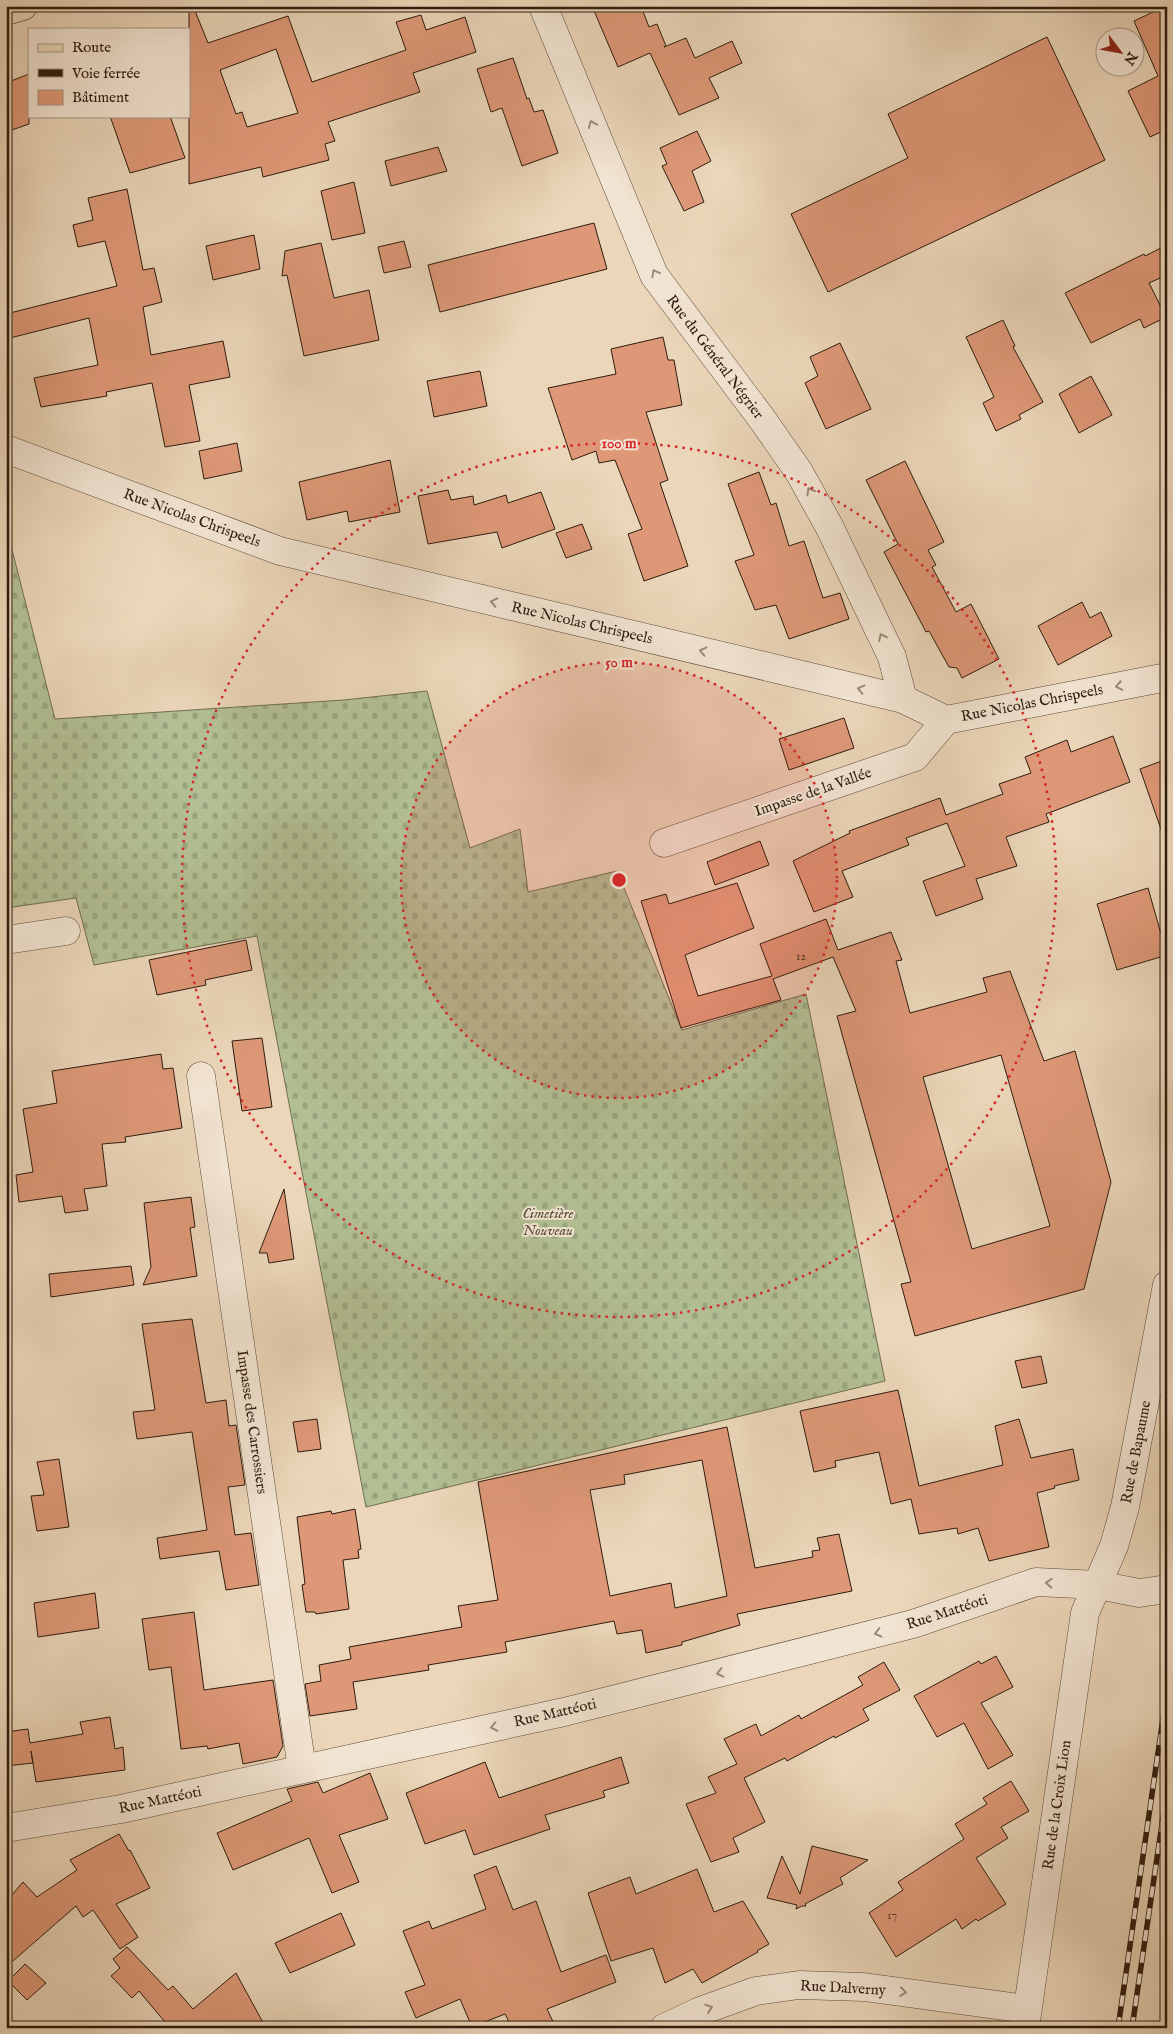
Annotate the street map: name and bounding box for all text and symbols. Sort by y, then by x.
legend [28,28,190,118]
north arrow [1096,28,1146,78]
text: Route [72,38,111,57]
text: N [1119,48,1142,68]
text: Voie ferrée [71,64,140,83]
text: Bâtiment [72,88,129,107]
one-way arrow [588,120,598,129]
one-way arrow [651,270,661,279]
street label: Rue du Général Négrier [662,291,768,423]
text: 100 m [601,434,637,453]
street label: Rue Nicolas Chrispeels [121,484,263,552]
one-way arrow [806,487,816,496]
one-way arrow [489,597,498,608]
street label: Rue Nicolas Chrispeels [509,597,655,649]
one-way arrow [878,633,888,642]
one-way arrow [698,646,707,657]
text: 50 m [605,653,633,672]
street label: Rue Nicolas Chrispeels [959,680,1105,726]
one-way arrow [1115,681,1123,691]
one-way arrow [856,684,865,695]
street label: Impasse de la Vallée [752,763,874,821]
centre of rings [610,871,628,889]
house number: 12 [796,949,806,964]
park label: Cimetière Nouveau [522,1204,574,1240]
street label: Impasse des Carrossiers [232,1349,272,1495]
street label: Rue de Bapaume [1117,1399,1155,1505]
one-way arrow [1045,1577,1053,1588]
street label: Rue Mattéoti [904,1590,990,1634]
one-way arrow [873,1627,882,1638]
one-way arrow [716,1667,724,1678]
street label: Rue Mattéoti [512,1694,598,1732]
one-way arrow [490,1721,498,1732]
street label: Rue de la Croix Lion [1038,1739,1076,1871]
street label: Rue Mattéoti [117,1782,203,1818]
house number: 17 [887,1908,897,1923]
street label: Rue Dalverny [800,1976,887,2000]
one-way arrow [899,1986,907,1997]
one-way arrow [704,2004,713,2014]

